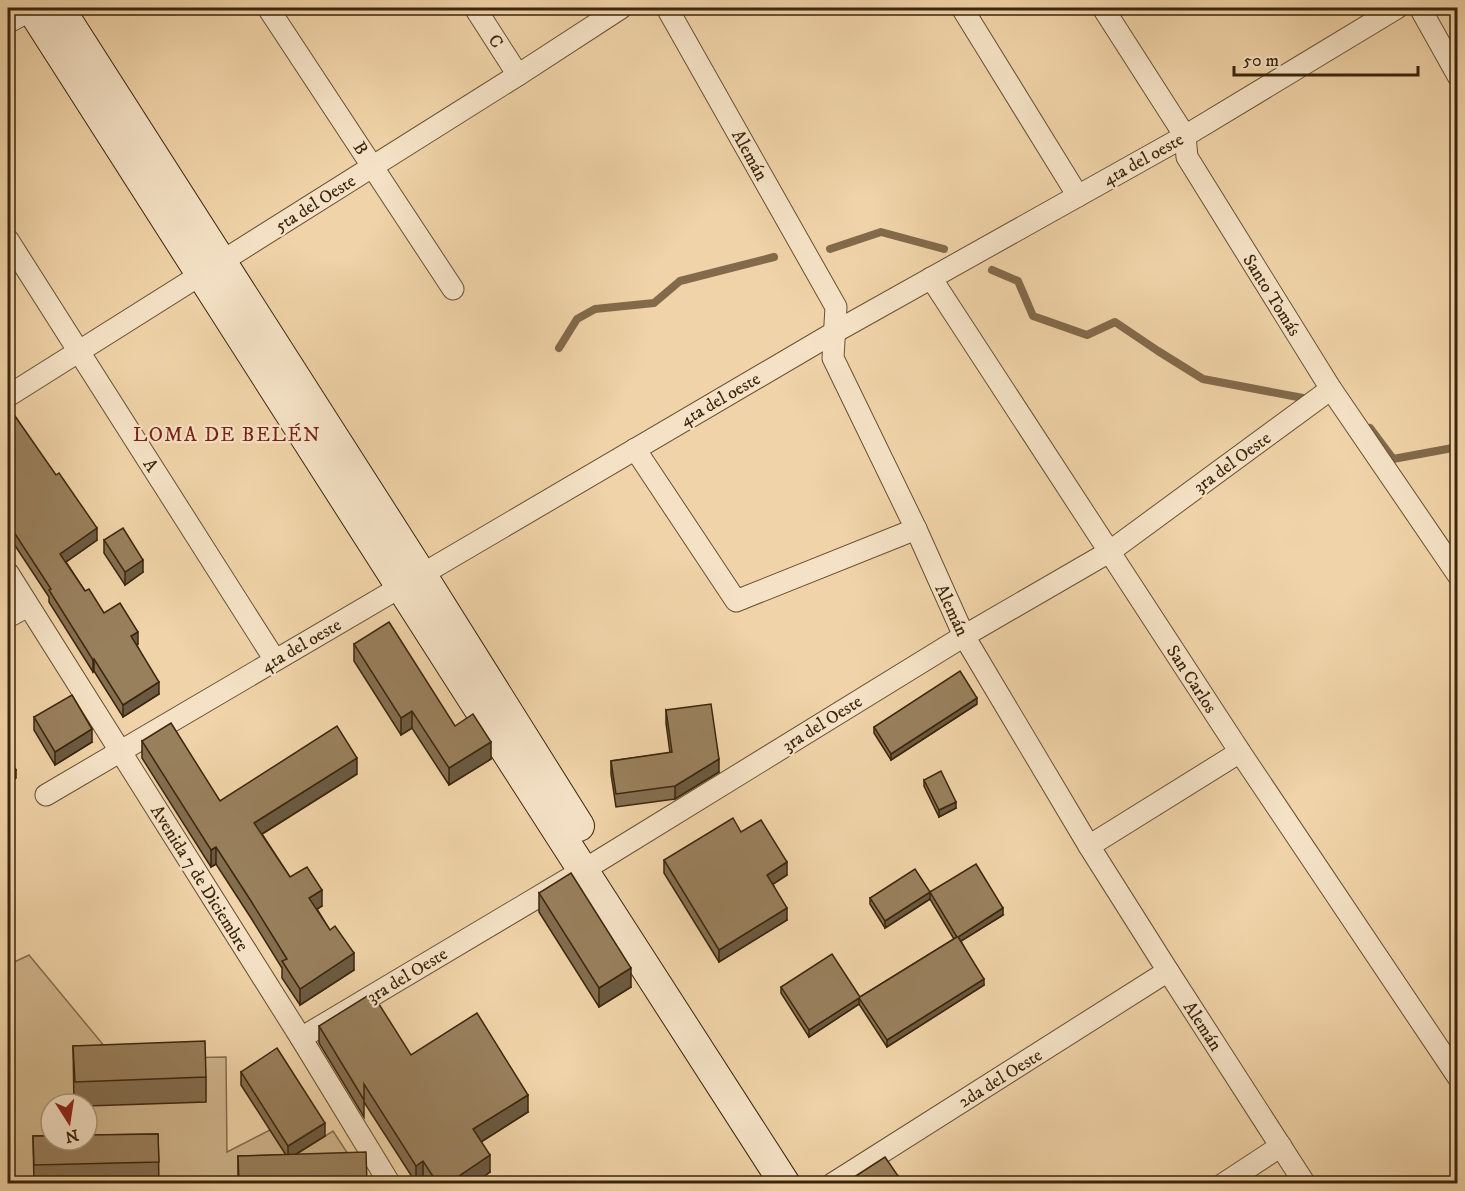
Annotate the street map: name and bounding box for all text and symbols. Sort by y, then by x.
street label: C [483,31,508,53]
scale bar [1234,39,1418,77]
text: 50 m [1243,50,1279,72]
street label: Alemán [726,126,772,185]
street label: 4ta del oeste [1099,129,1188,191]
street label: B [348,138,372,159]
street label: 5ta del Oeste [271,170,360,237]
street label: Santo Tomás [1237,251,1305,341]
street label: 4ta del oeste [677,368,764,432]
district label: LOMA DE BELÉN [133,423,321,448]
street label: 3ra del Oeste [1190,427,1275,498]
street label: A [138,455,163,477]
street label: Alemán [930,581,973,640]
street label: 4ta del oeste [258,614,345,678]
street label: San Carlos [1161,641,1221,718]
street label: 3ra del Oeste [779,691,867,757]
street label: Avenida 7 de Diciembre [145,801,253,956]
street label: 3ra del Oeste [363,943,452,1008]
street label: Alemán [1178,998,1227,1056]
street label: 2da del Oeste [955,1044,1046,1113]
north arrow [39,1092,99,1152]
text: N [63,1125,80,1147]

